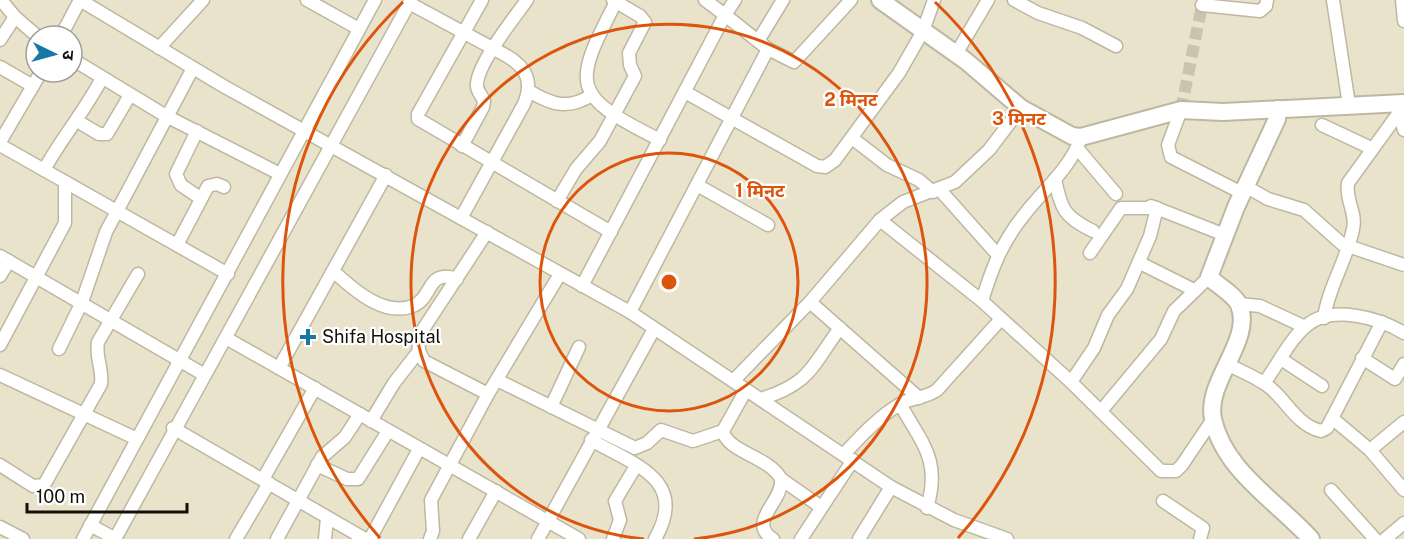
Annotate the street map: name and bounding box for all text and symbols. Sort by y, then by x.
north arrow [24,24,84,84]
text: उ [59,50,78,61]
text: 2 मिनट [824,89,878,110]
text: 3 मिनट [992,108,1046,129]
text: 1 मिनट [735,180,785,201]
centre of rings [659,272,679,292]
place label: Shifa Hospital [322,326,441,347]
marker: Shifa Hospital [299,328,317,346]
scale bar [27,476,188,514]
text: 100 m [36,486,85,507]

